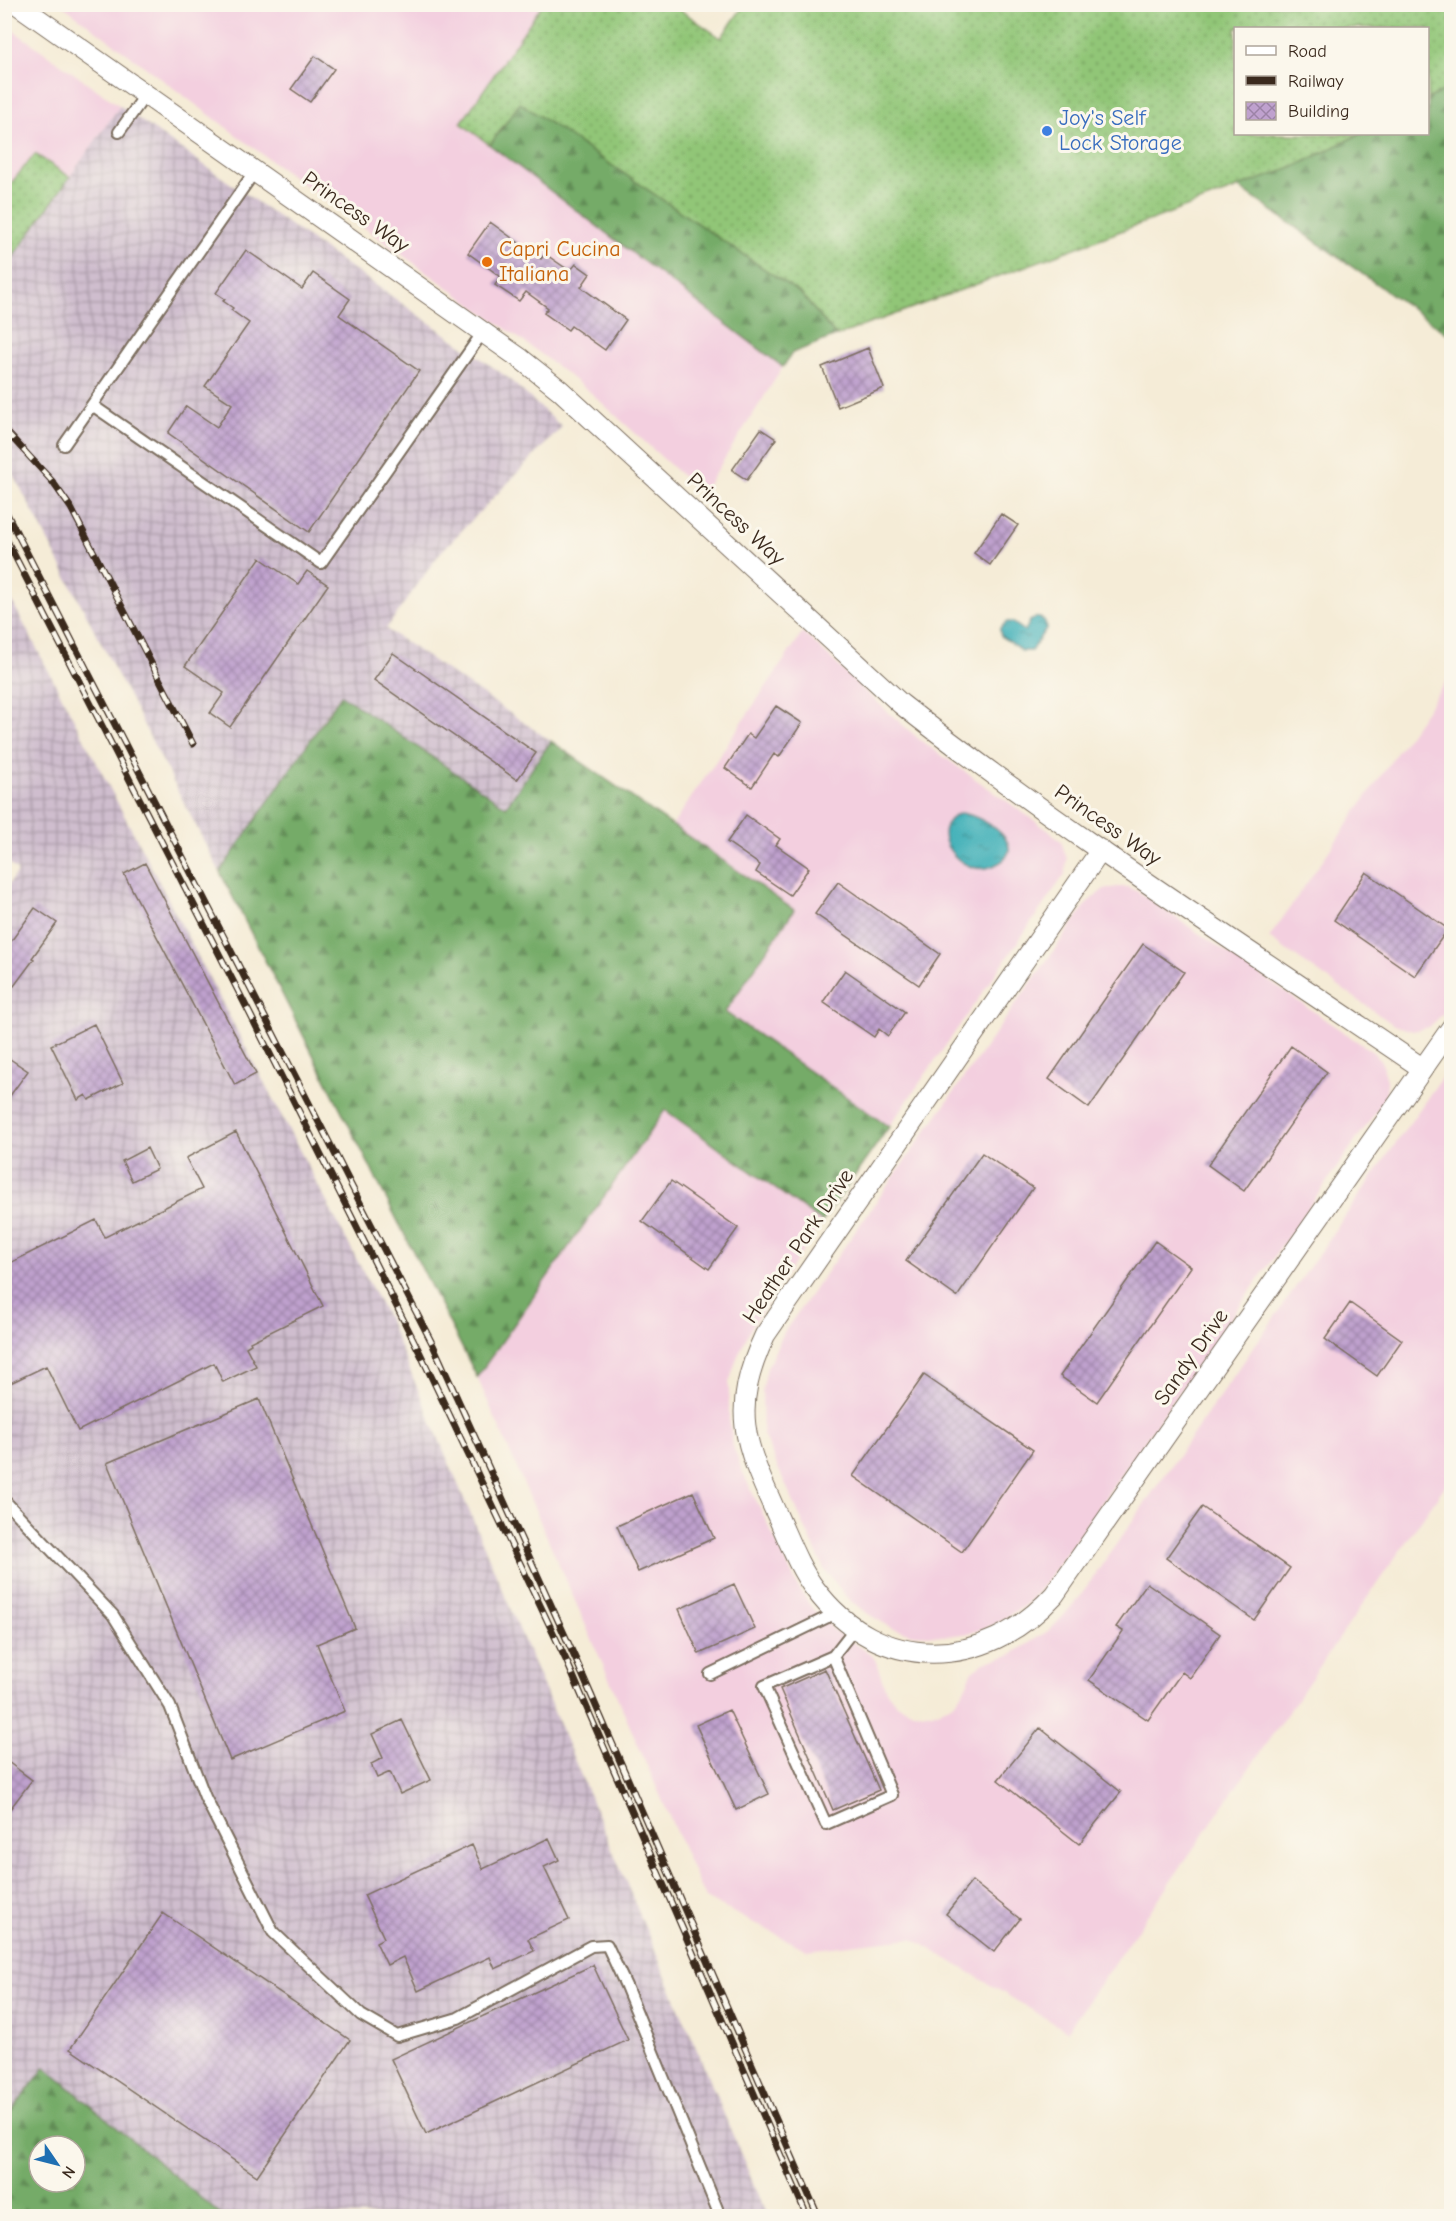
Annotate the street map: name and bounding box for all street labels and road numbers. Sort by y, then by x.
street label: Princess Way [298,166,414,258]
street label: Princess Way [682,467,790,571]
street label: Princess Way [1050,779,1166,871]
street label: Heather Park Drive [737,1164,859,1328]
street label: Sandy Drive [1148,1304,1234,1410]

